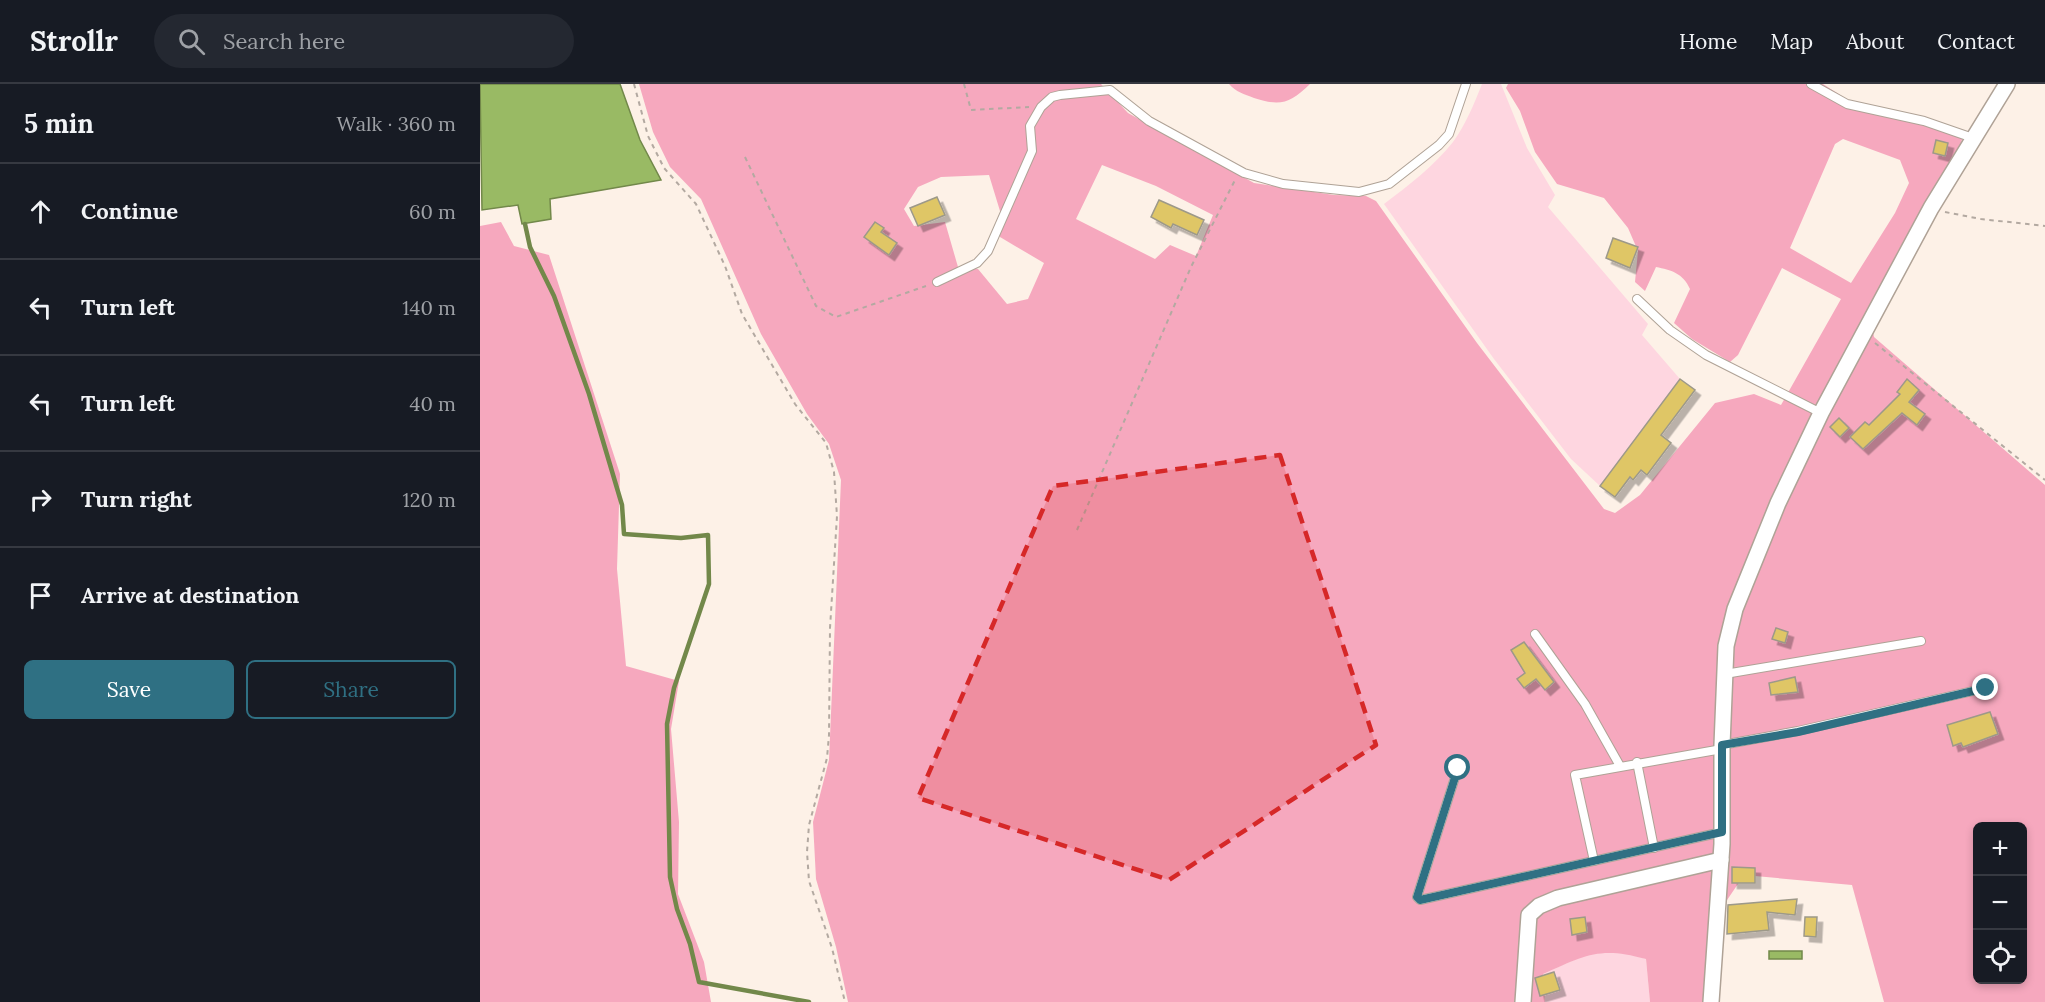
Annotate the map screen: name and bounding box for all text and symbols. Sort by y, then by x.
search box [154,14,574,68]
text: Strollr [30,23,118,59]
icon: search [175,25,208,58]
text: Search here [223,27,345,55]
text: Home [1679,28,1737,55]
text: Map [1770,28,1813,55]
text: About [1846,28,1904,55]
text: Contact [1937,28,2015,55]
text: 5 min [24,107,94,140]
text: Walk · 360 m [337,111,456,136]
icon: ahead [24,195,57,228]
text: Continue [81,197,178,225]
text: 60 m [409,199,456,224]
icon: left [24,291,57,324]
text: Turn left [81,293,175,321]
text: 140 m [402,295,456,320]
icon: left [24,387,57,420]
text: Turn left [81,389,175,417]
text: 40 m [410,391,456,416]
icon: right [24,483,57,516]
text: Turn right [81,485,192,513]
text: 120 m [402,487,456,512]
icon: arrive [24,579,57,612]
text: Arrive at destination [81,581,299,609]
button: Save [24,660,234,719]
button: Share [246,660,456,719]
route end [1972,674,1998,700]
route start [1444,754,1470,780]
map controls [1973,822,2027,984]
button: + [1973,822,2027,876]
button: − [1973,876,2027,930]
button: locate [1973,930,2027,984]

